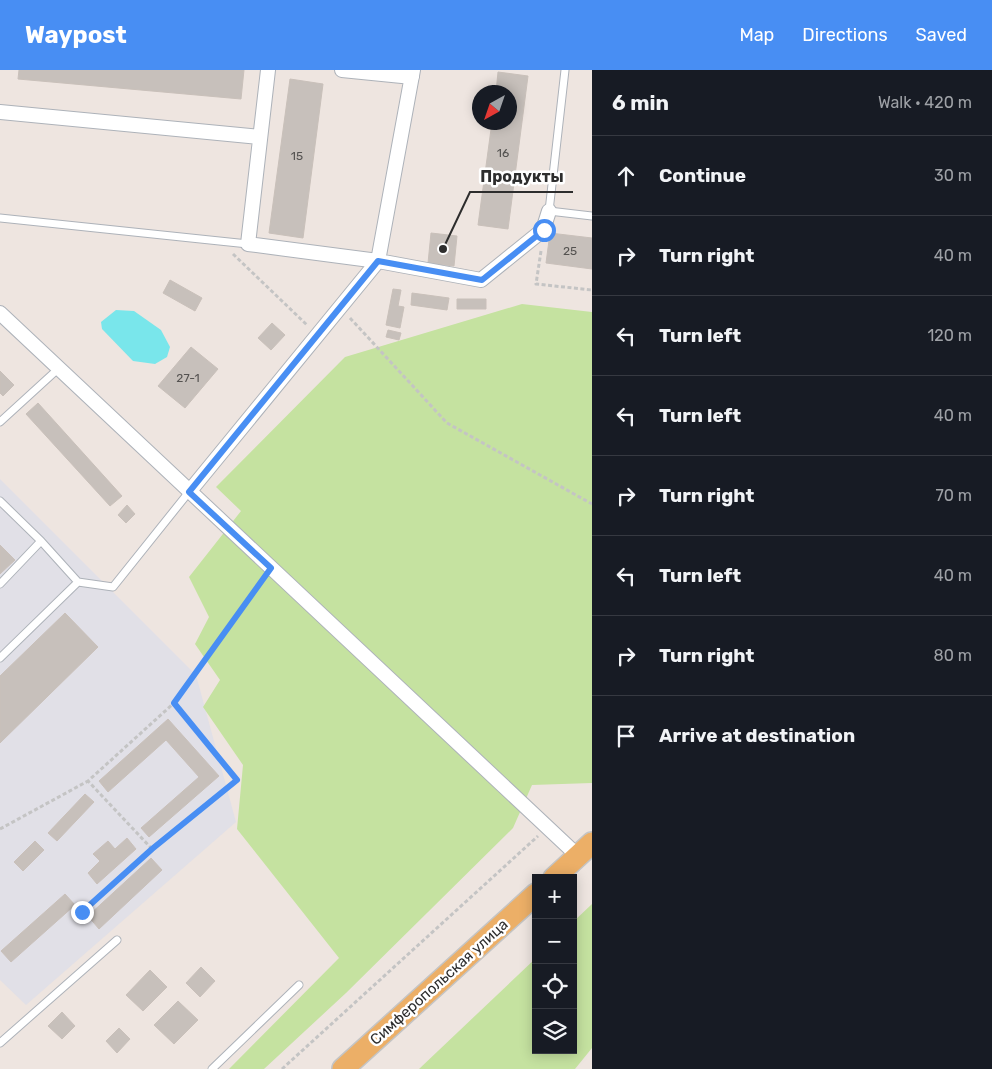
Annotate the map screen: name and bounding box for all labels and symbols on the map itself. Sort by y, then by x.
north arrow [472,85,517,130]
house number: 16 [497,146,509,160]
house number: 15 [291,149,303,163]
callout: Продукты [470,161,573,192]
text: Продукты [480,167,564,186]
route start [533,219,556,242]
house number: 25 [563,244,577,258]
house number: 27-1 [176,371,200,385]
route end [71,901,94,924]
street label: Симферопольская улица [366,915,512,1049]

